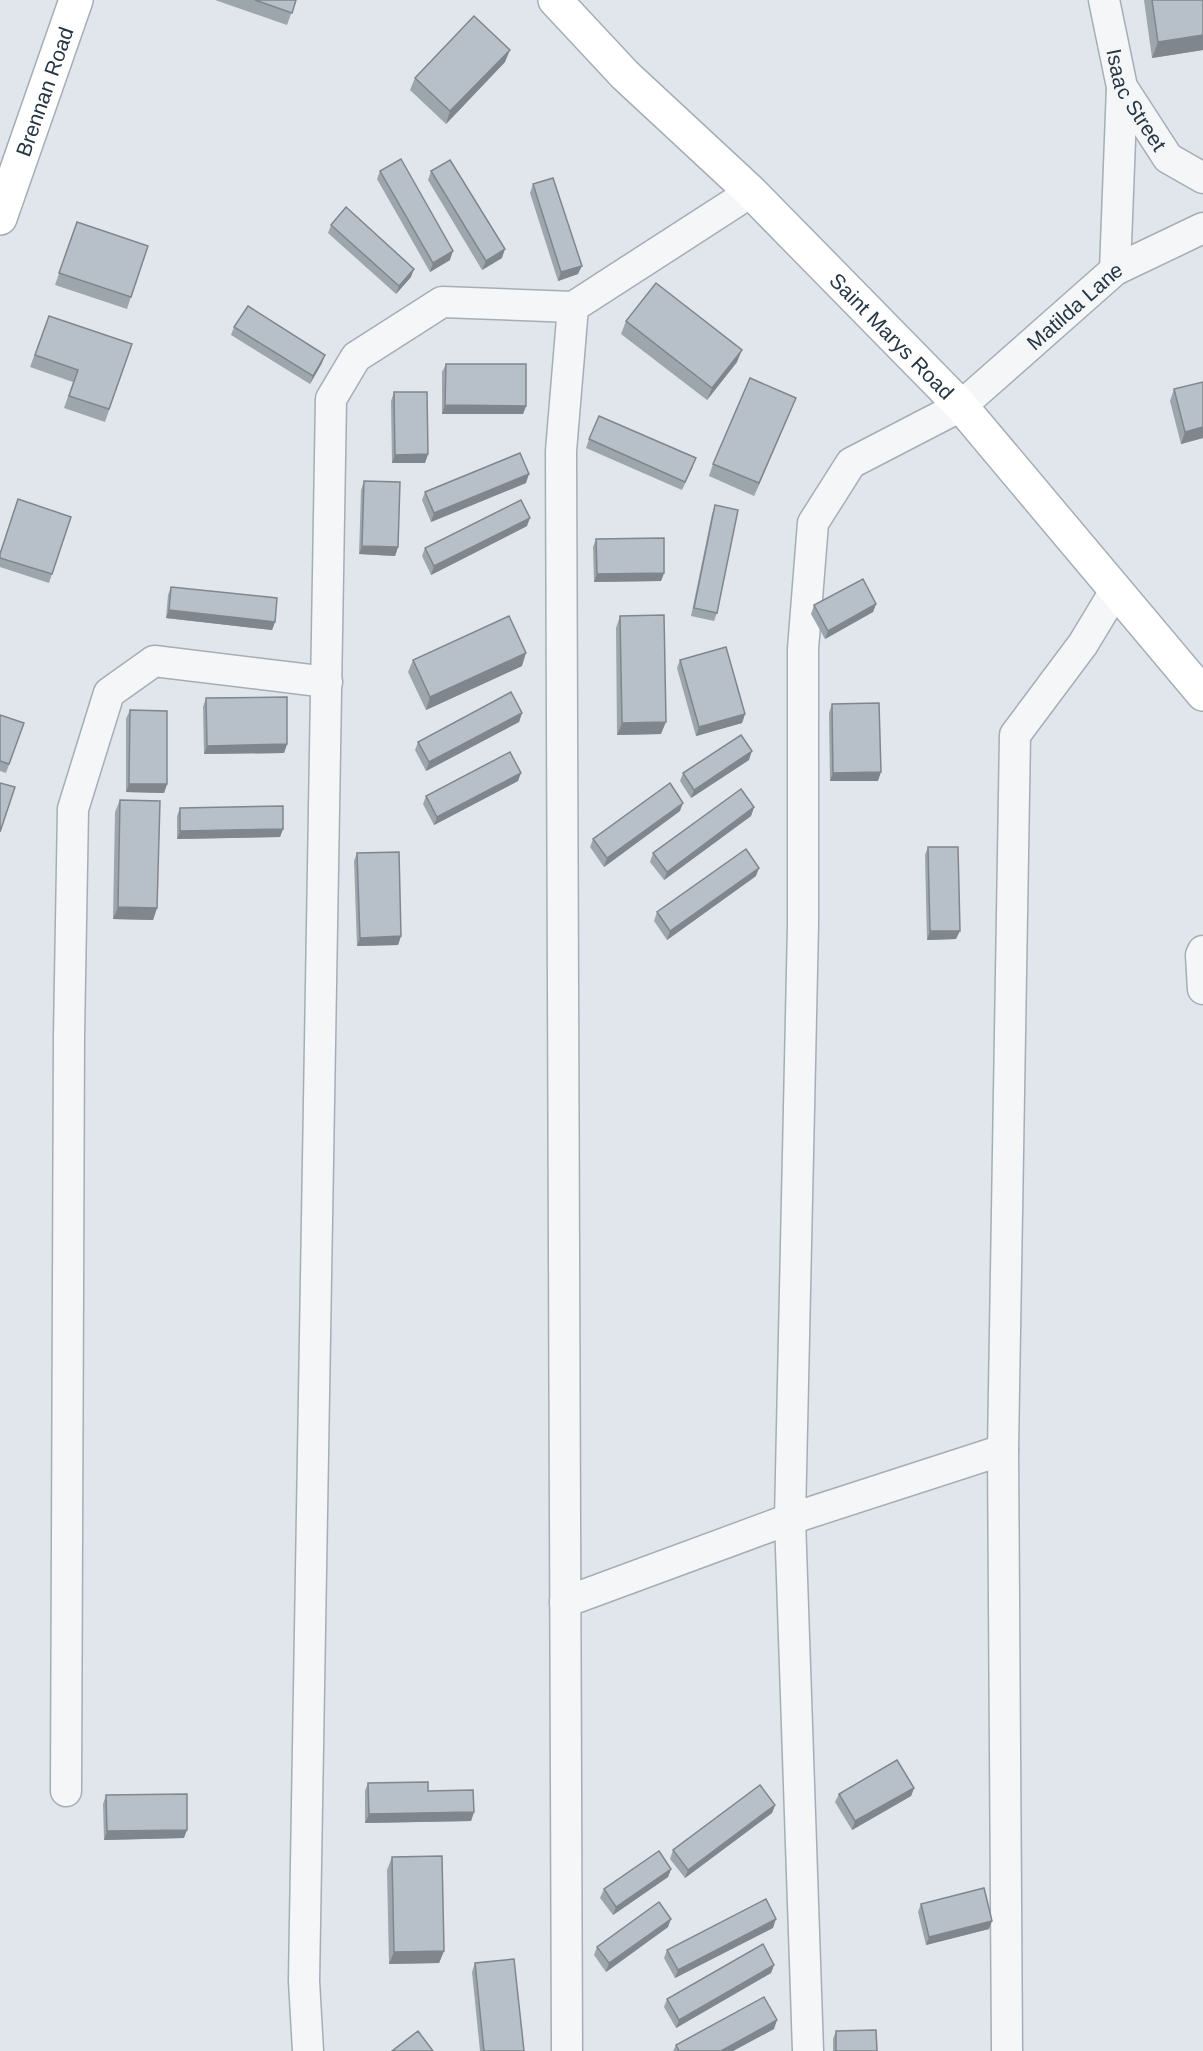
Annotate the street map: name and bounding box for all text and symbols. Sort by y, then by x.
street label: Brennan Road [11,24,77,159]
street label: Isaac Street [1103,47,1172,155]
street label: Matilda Lane [1022,257,1126,354]
street label: Saint Marys Road [825,268,959,403]

